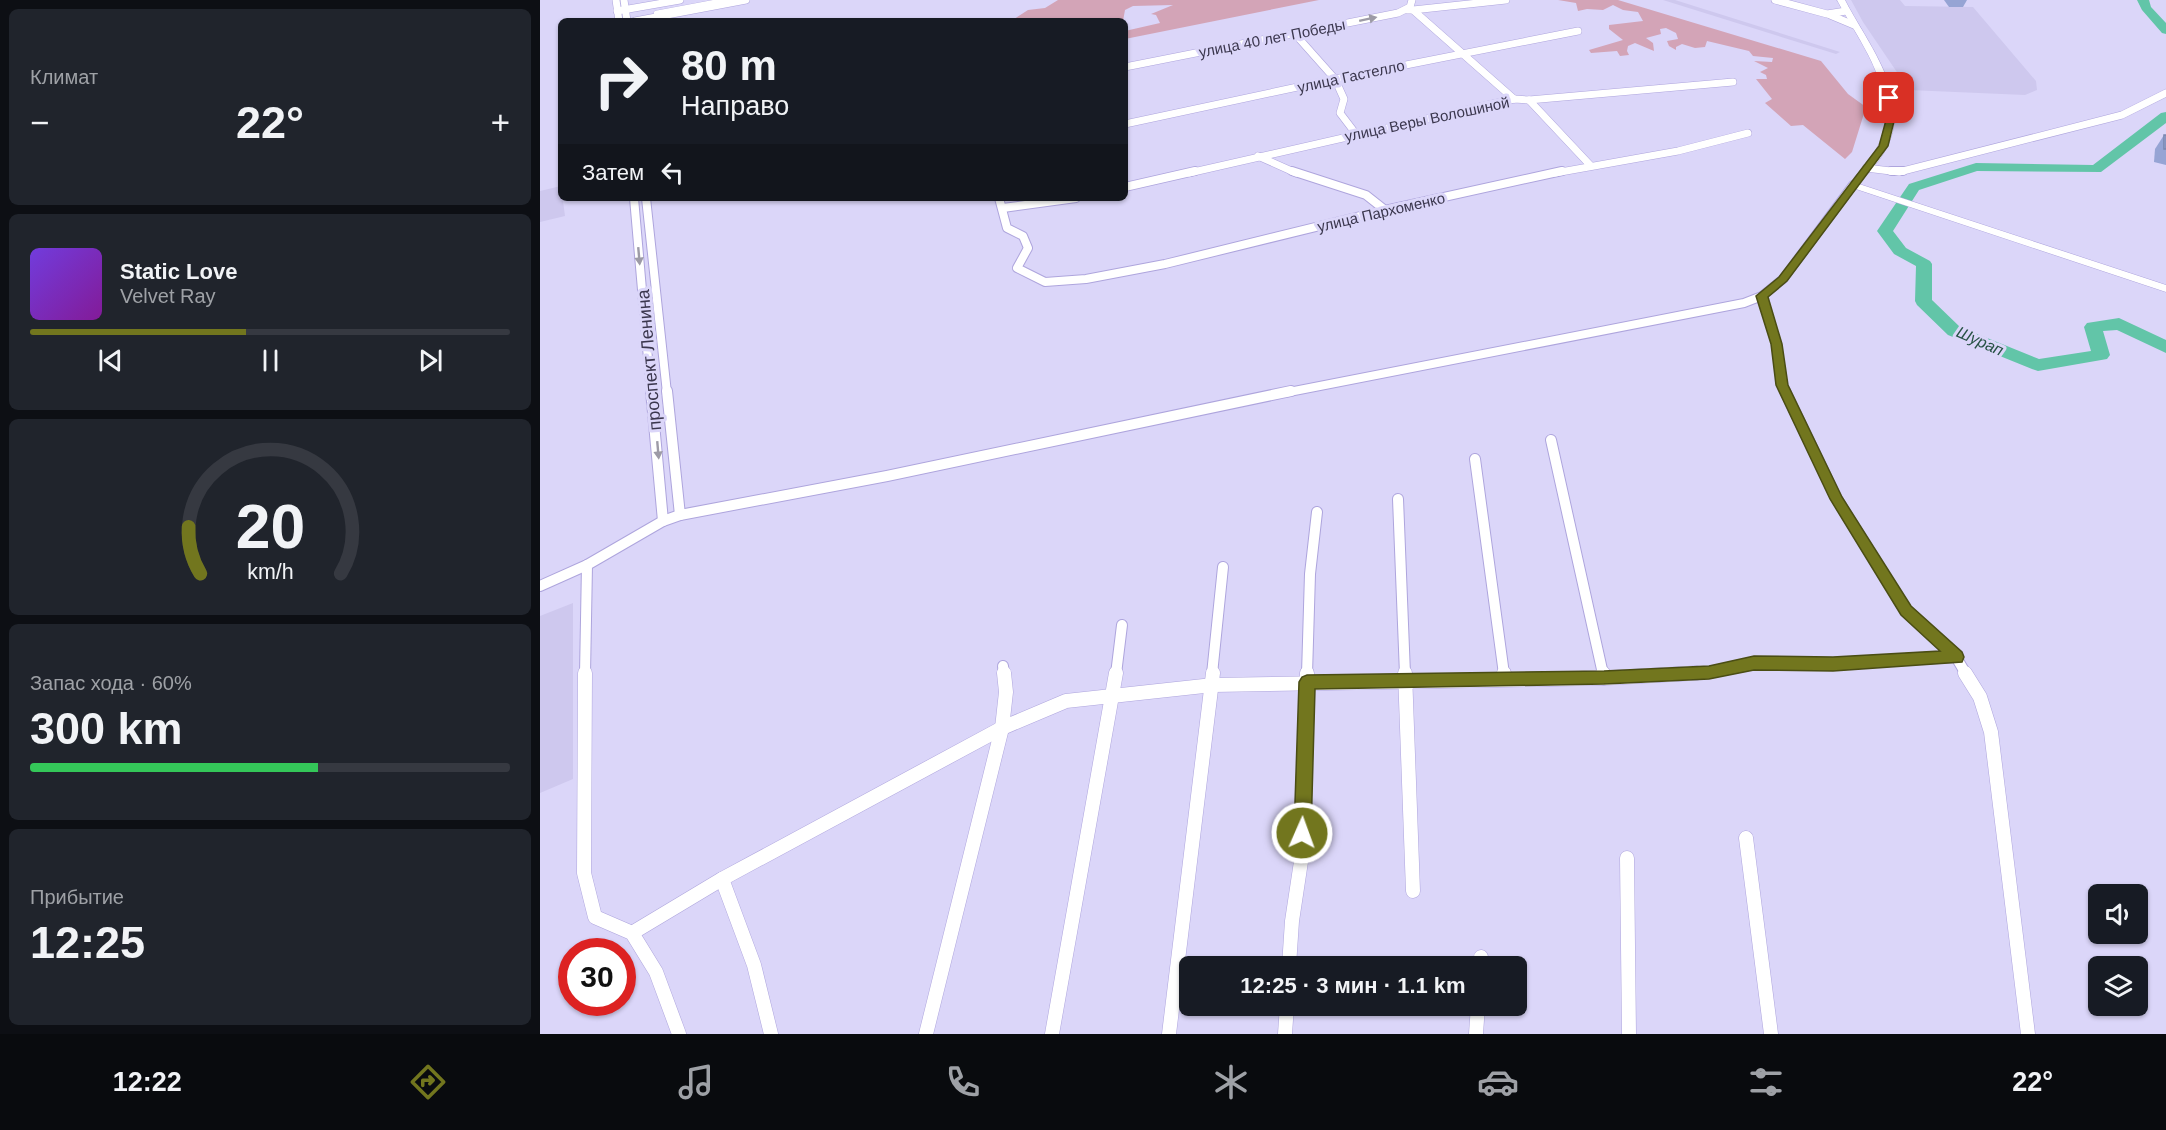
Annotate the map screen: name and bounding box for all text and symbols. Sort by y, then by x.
one-way arrow [1359,14,1378,23]
street label: улица 40 лет Победы [1197,15,1347,61]
icon: right [582,42,660,120]
text: 80 m [681,42,777,89]
street label: улица Гастелло [1296,56,1406,96]
text: Климат [30,66,98,88]
pin [1863,72,1914,123]
icon: arrive [1872,81,1905,114]
text: Направо [681,91,789,121]
street label: улица Веры Волошиной [1343,93,1511,145]
text: 22° [236,97,304,148]
text: − [30,104,49,141]
text: + [491,104,510,141]
icon: left [656,156,689,189]
text: Затем [582,160,644,185]
street label: улица Пархоменко [1316,189,1446,235]
one-way arrow [634,247,644,266]
text: Static Love [120,259,237,284]
text: Velvet Ray [120,285,216,307]
street label: проспект Ленина [633,288,665,431]
water label: Шурап [1954,323,2006,359]
icon: previous [94,344,127,377]
icon: pause [254,344,287,377]
icon: next [414,344,447,377]
one-way arrow [653,441,662,460]
text: 20 [235,492,305,561]
text: km/h [247,560,293,584]
text: Запас хода · 60% [30,672,192,694]
text: 300 km [30,703,183,754]
position arrow [1270,801,1334,865]
map controls [2088,884,2148,1016]
button: sound [2088,884,2148,944]
text: Прибытие [30,886,124,908]
text: 12:25 [30,917,145,968]
speed limit sign: 30 [558,938,636,1016]
button: layers [2088,956,2148,1016]
text: 12:25 · 3 мин · 1.1 km [1240,973,1466,998]
icon: directions [407,1061,449,1103]
icon: music [675,1061,717,1103]
icon: phone [942,1061,984,1103]
icon: climate [1210,1061,1252,1103]
icon: car [1477,1061,1519,1103]
icon: filters [1745,1061,1787,1103]
text: 12:22 [113,1067,182,1097]
text: 22° [2012,1067,2053,1097]

